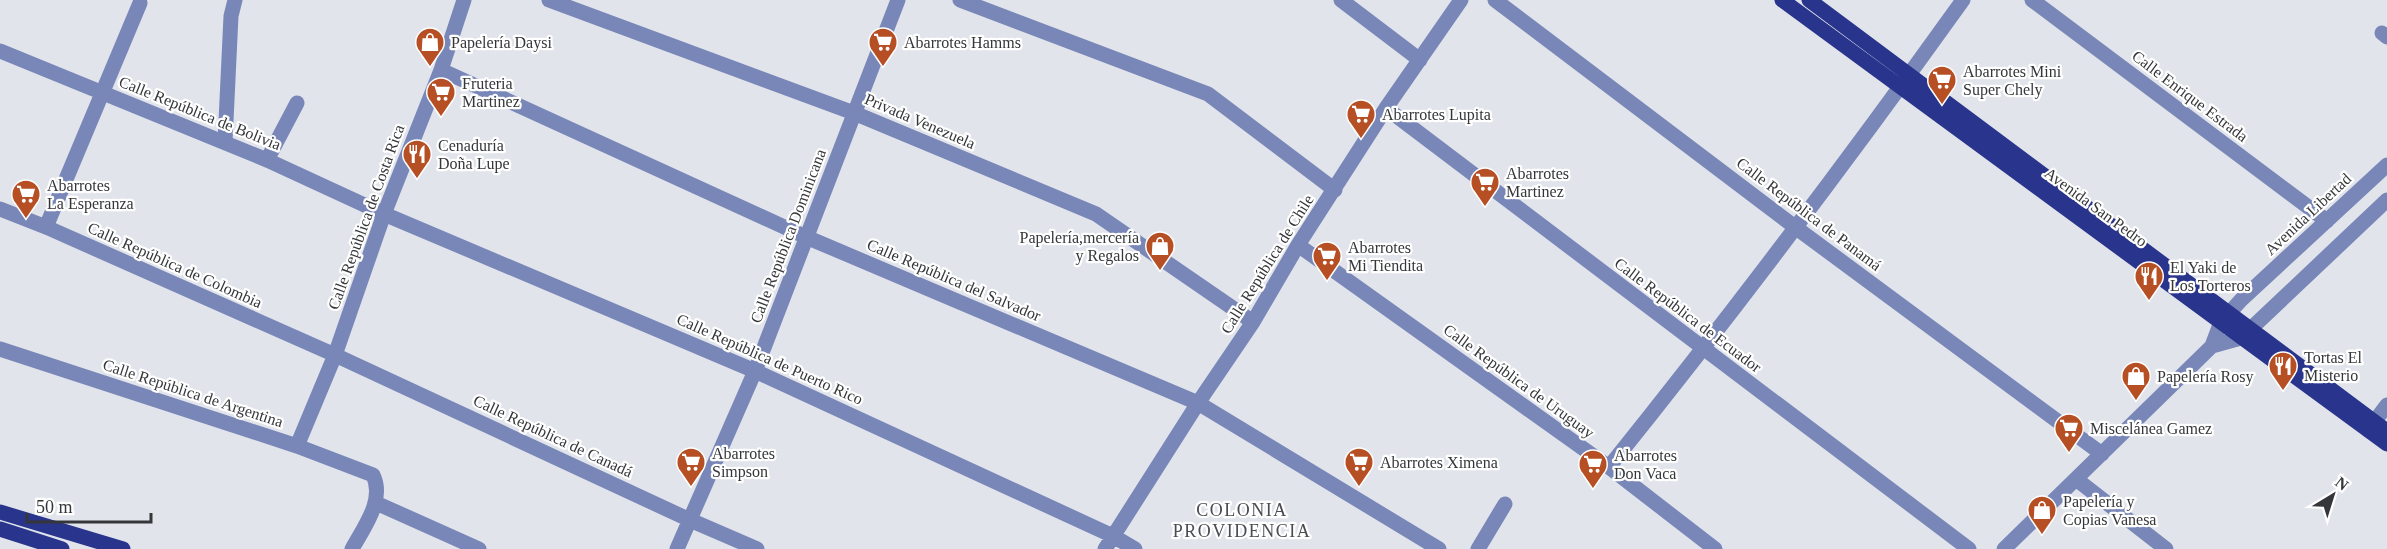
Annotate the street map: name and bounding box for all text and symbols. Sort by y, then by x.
shop icon: Papelería Daysi [414,26,446,68]
supermarket icon: Abarrotes Hamms [867,26,899,68]
place label: Papelería Daysi [451,34,552,52]
place label: Abarrotes Hamms [904,34,1021,51]
street label: Calle Enrique Estrada [2128,47,2251,146]
place label: Abarrotes Mini Super Chely [1963,63,2062,99]
supermarket icon: Abarrotes Mini Super Chely [1926,64,1958,106]
street label: Calle República de Bolivia [116,73,283,154]
place label: Fruteria Martinez [462,75,520,110]
supermarket icon: Fruteria Martinez [425,76,457,118]
street label: Privada Venezuela [862,90,978,152]
supermarket icon: Abarrotes Lupita [1345,98,1377,140]
place label: Abarrotes Lupita [1382,106,1491,124]
street label: Calle República de Costa Rica [325,122,408,312]
place label: Cenaduría Doña Lupe [438,137,510,173]
restaurant icon: Cenaduría Doña Lupe [401,138,433,180]
street label: Calle República Dominicana [747,147,830,326]
street label: Calle República de Panamá [1733,154,1885,275]
street label: Avenida San Pedro [2042,164,2150,250]
place label: Abarrotes Martinez [1506,165,1569,200]
supermarket icon: Abarrotes Martinez [1469,166,1501,208]
street label: Avenida Libertad [2262,170,2354,258]
place label: Abarrotes La Esperanza [47,177,134,213]
supermarket icon: Abarrotes La Esperanza [10,178,42,220]
street label: Calle República de Chile [1217,191,1318,337]
street label: Calle República de Colombia [85,219,265,312]
place label: Papelería,mercería y Regalos [1020,229,1139,265]
shop icon: Papelería,mercería y Regalos [1144,230,1176,272]
street label: Calle República del Salvador [864,236,1044,326]
place label: Abarrotes Mi Tiendita [1348,239,1423,274]
supermarket icon: Abarrotes Mi Tiendita [1311,240,1343,282]
street label: Calle República de Ecuador [1611,254,1765,377]
place label: El Yaki de Los Torteros [2170,259,2251,294]
restaurant icon: El Yaki de Los Torteros [2133,260,2165,302]
street label: Calle República de Puerto Rico [674,310,866,409]
street label: Calle República de Uruguay [1440,321,1598,442]
place label: Tortas El Misterio [2304,349,2363,384]
restaurant icon: Tortas El Misterio [2267,350,2299,392]
street label: Calle República de Argentina [100,356,285,431]
shop icon: Papelería Rosy [2120,360,2152,402]
place label: Papelería Rosy [2157,368,2253,386]
street label: Calle República de Canadá [470,392,635,481]
supermarket icon: Miscelánea Gamez [2053,412,2085,454]
place label: Miscelánea Gamez [2090,420,2212,437]
place label: Abarrotes Simpson [712,445,775,481]
supermarket icon: Abarrotes Simpson [675,446,707,488]
supermarket icon: Abarrotes Ximena [1343,446,1375,488]
place label: Abarrotes Don Vaca [1614,447,1677,482]
supermarket icon: Abarrotes Don Vaca [1577,448,1609,490]
place label: Abarrotes Ximena [1380,454,1498,471]
north arrow [2303,465,2363,525]
text: N [2332,473,2352,494]
scale bar [27,486,152,524]
place label: Papelería y Copias Vanesa [2063,493,2156,529]
shop icon: Papelería y Copias Vanesa [2026,494,2058,536]
text: 50 m [36,497,73,517]
district label: COLONIA PROVIDENCIA [1173,500,1311,541]

